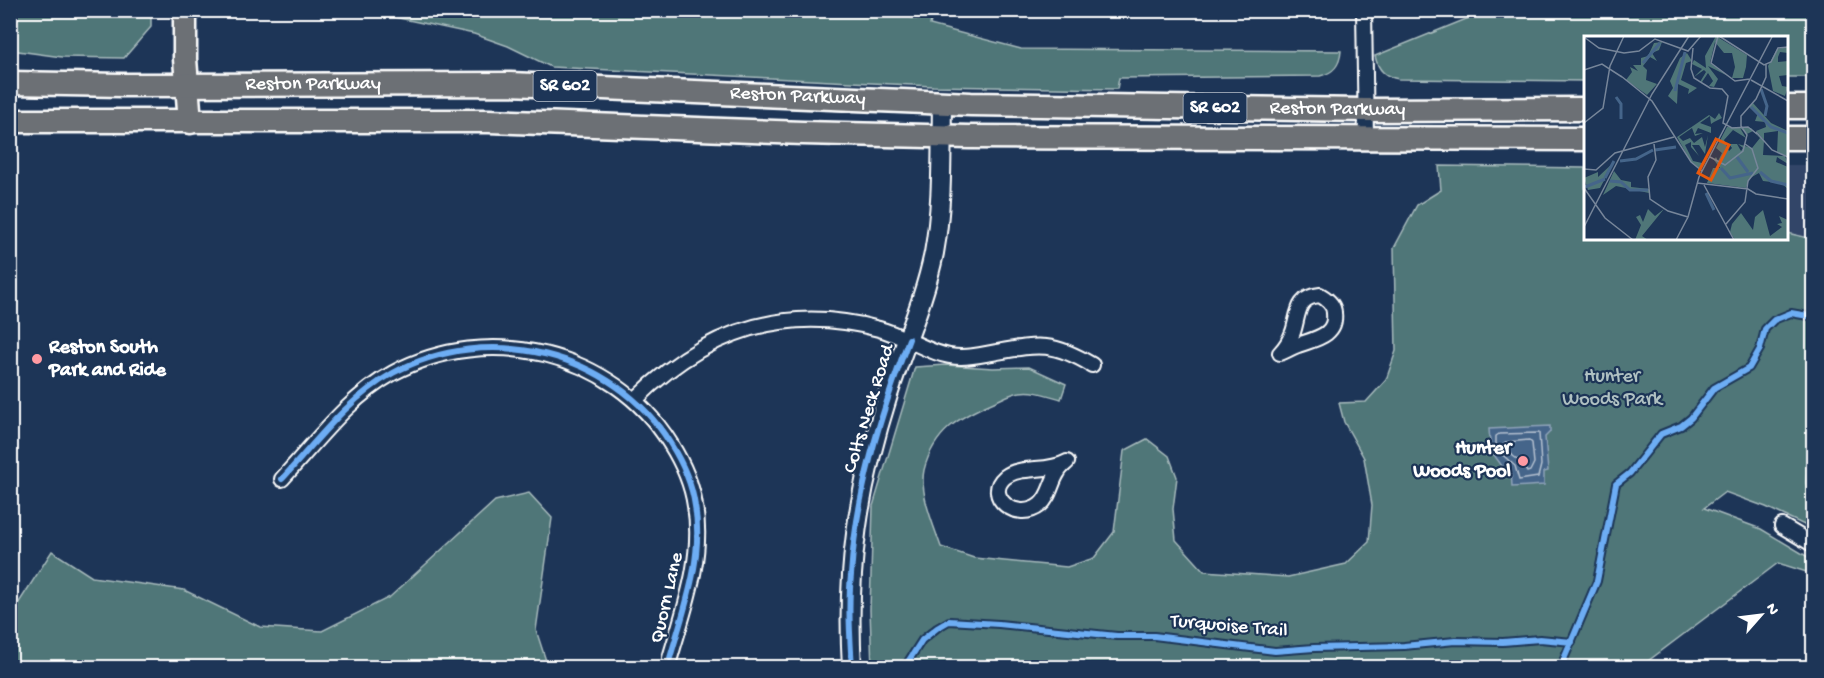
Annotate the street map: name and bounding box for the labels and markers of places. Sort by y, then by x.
place label: Reston South Park and Ride [48,337,166,383]
marker: Reston South Park and Ride [30,352,44,366]
place label: Hunter Woods Pool [1412,438,1513,484]
marker: Hunter Woods Pool [1516,454,1530,468]

